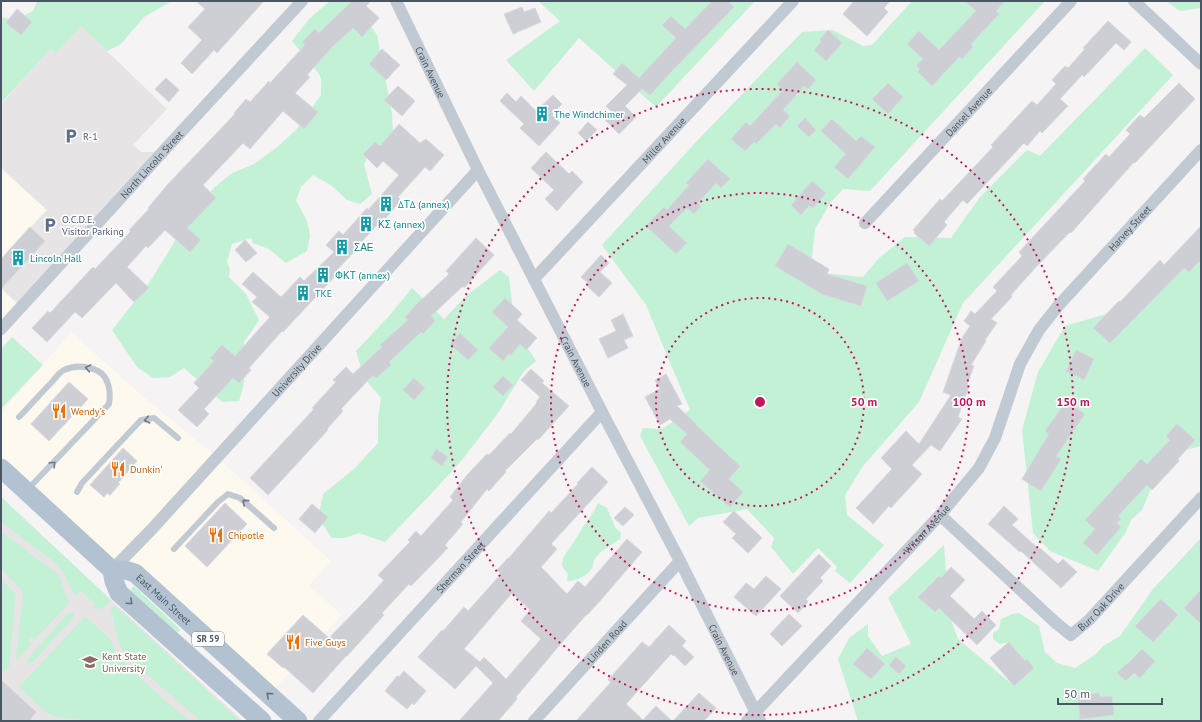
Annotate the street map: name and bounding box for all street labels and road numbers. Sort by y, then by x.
street label: Crain Avenue [412,44,448,100]
street label: Dansel Avenue [943,84,995,139]
street label: Miller Avenue [639,114,689,166]
street label: North Lincoln Street [118,128,186,201]
street label: Harvey Street [1106,202,1155,254]
street label: Crain Avenue [557,334,594,389]
street label: University Drive [269,341,324,400]
street label: Wilson Avenue [901,502,953,557]
street label: Sherman Street [433,538,488,596]
street label: East Main Street [133,571,194,628]
street label: Burr Oak Drive [1075,580,1127,634]
street label: Linden Road [584,618,630,666]
street label: Crain Avenue [706,622,742,678]
road number: SR 59 [192,632,224,646]

